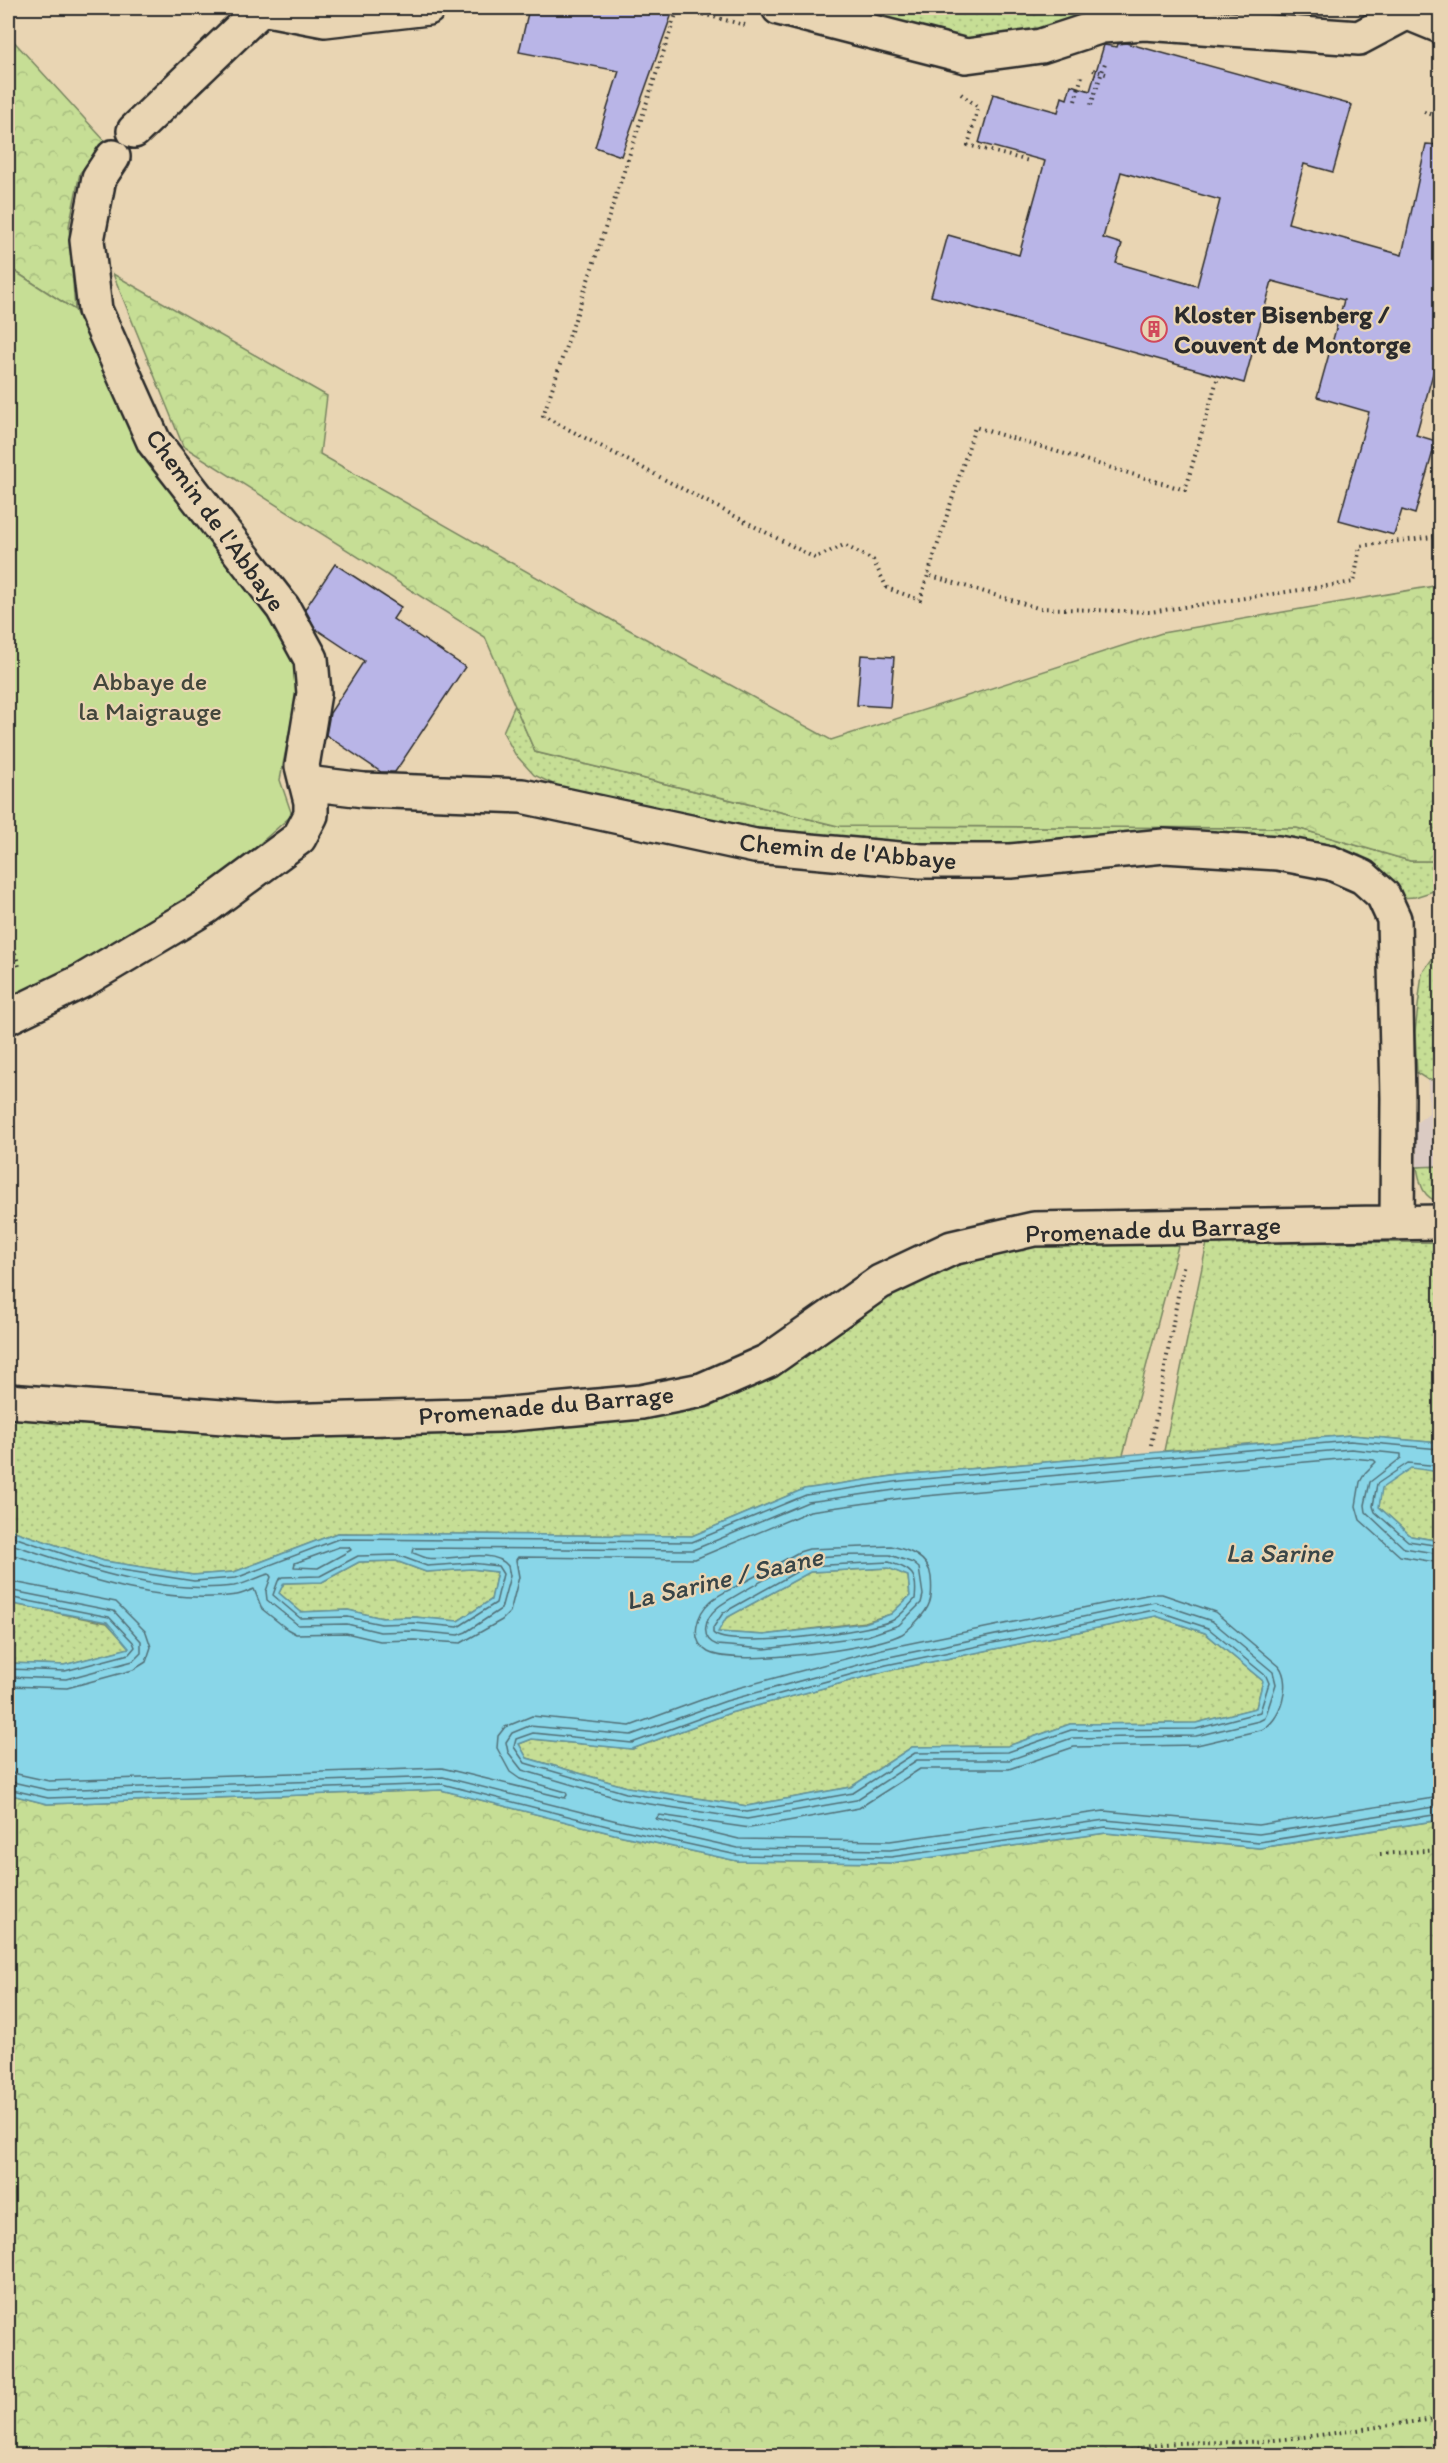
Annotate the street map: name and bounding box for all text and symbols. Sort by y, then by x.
place label: Kloster Bisenberg / Couvent de Montorge [1174,298,1411,360]
building icon: Kloster Bisenberg / Couvent de Montorge [1139,314,1169,344]
street label: Chemin de l'Abbaye [139,422,293,618]
park label: Abbaye de la Maigrauge [78,665,222,727]
street label: Chemin de l'Abbaye [738,826,958,876]
street label: Promenade du Barrage [1024,1209,1282,1249]
street label: Promenade du Barrage [417,1378,675,1432]
water label: La Sarine [1225,1536,1334,1569]
water label: La Sarine / Saane [622,1539,827,1617]

